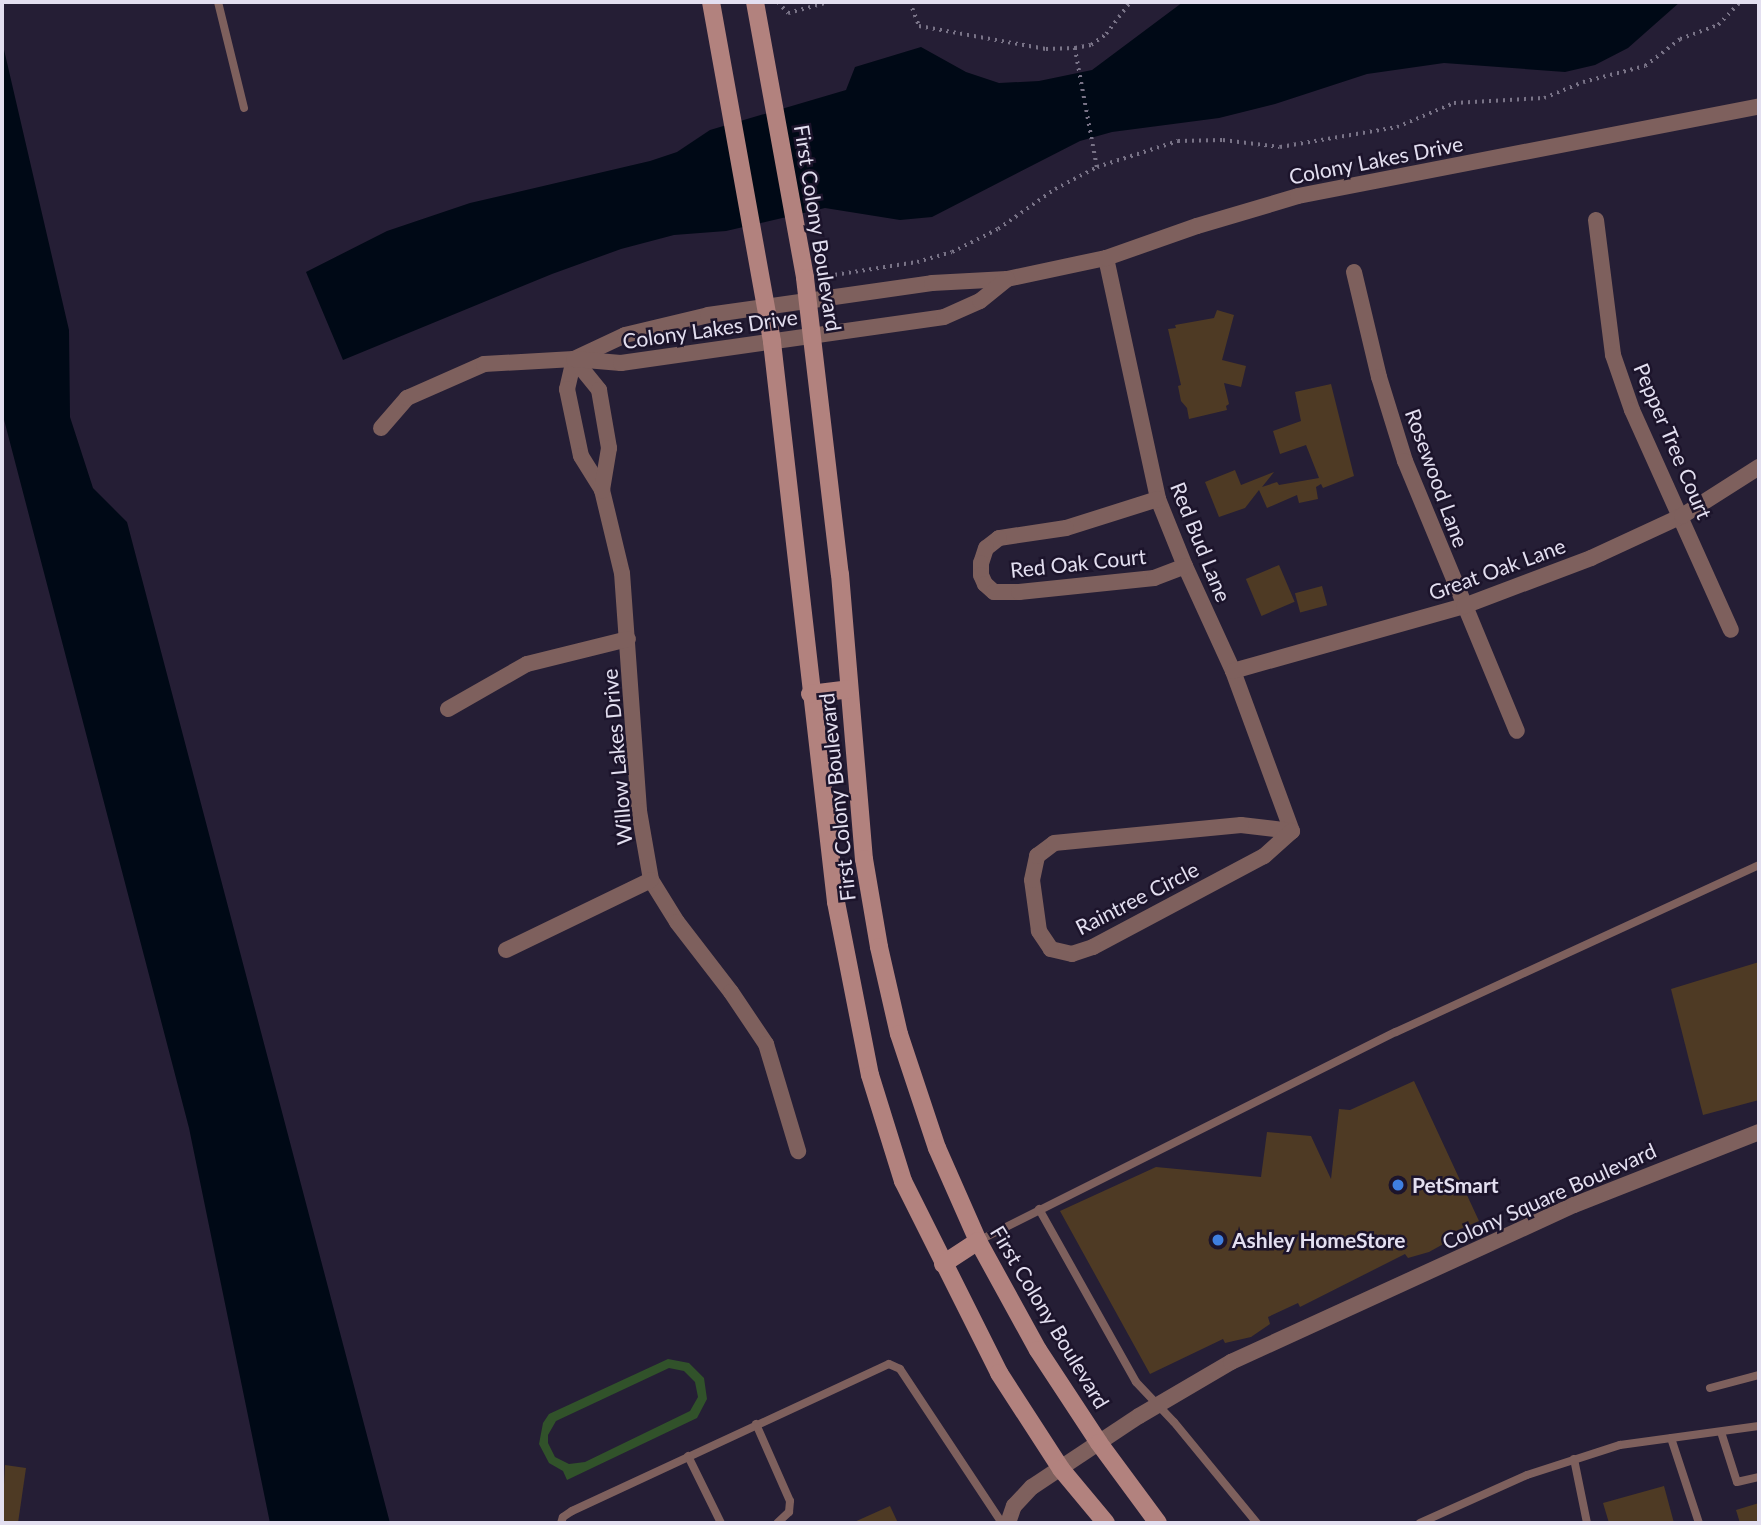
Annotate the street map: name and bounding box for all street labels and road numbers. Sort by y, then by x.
street label: First Colony Boulevard [789,123,847,333]
street label: Colony Lakes Drive [1287,131,1465,189]
street label: Colony Lakes Drive [621,304,799,354]
street label: Pepper Tree Court [1629,359,1717,523]
street label: Rosewood Lane [1400,405,1474,551]
street label: Red Bud Lane [1166,478,1236,606]
street label: Great Oak Lane [1425,533,1569,605]
street label: Red Oak Court [1009,543,1147,583]
street label: Willow Lakes Drive [597,668,637,846]
street label: First Colony Boulevard [814,691,860,903]
street label: Raintree Circle [1071,856,1203,940]
street label: Colony Square Boulevard [1438,1137,1660,1255]
street label: First Colony Boulevard [985,1221,1115,1413]

